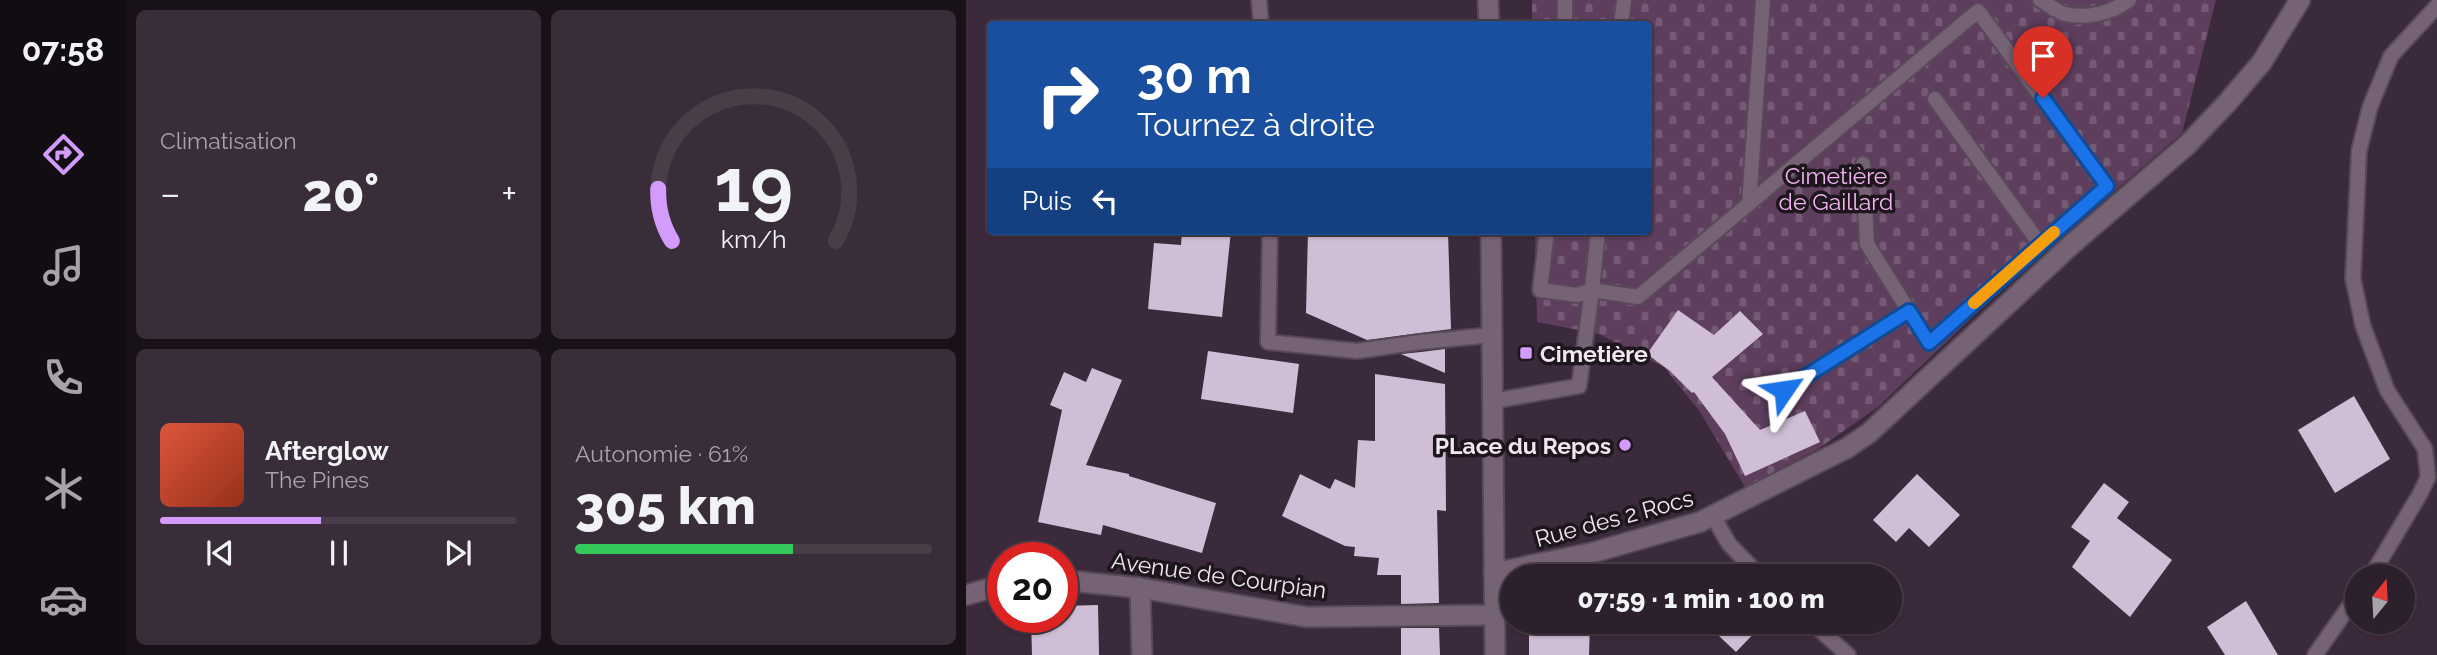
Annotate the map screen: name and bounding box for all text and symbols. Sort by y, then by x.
pin [2013,26,2073,98]
text: 07:58 [22,31,104,68]
icon: arrive [2024,37,2062,75]
text: 30 m [1137,47,1252,104]
icon: right [1022,49,1113,140]
text: Tournez à droite [1137,106,1375,143]
text: Climatisation [160,127,297,154]
icon: directions [39,130,88,179]
text: 19 [714,143,793,228]
text: 20° [303,162,379,223]
park label: Cimetière de Gaillard [1779,162,1893,215]
text: − [160,171,180,216]
text: + [501,171,517,216]
icon: left [1086,182,1124,220]
text: Puis [1022,186,1072,216]
text: km/h [721,223,786,253]
icon: music [39,241,88,290]
place label: Cimetière [1540,340,1648,367]
marker: Cimetière [1518,345,1534,361]
icon: phone [39,353,88,402]
position arrow [1747,353,1821,427]
place label: PLace du Repos [1435,432,1611,459]
text: Afterglow [265,436,389,466]
marker: PLace du Repos [1617,437,1633,453]
text: Autonomie · 61% [575,440,748,467]
icon: climate [39,464,88,513]
text: The Pines [265,466,369,493]
text: 305 km [575,475,756,536]
street label: Rue des 2 Rocs [1532,484,1696,552]
icon: previous [201,534,239,572]
icon: pause [320,534,358,572]
icon: next [439,534,477,572]
speed limit sign: 20 [987,542,1078,633]
street label: Avenue de Courpian [1110,547,1328,603]
north arrow [2345,564,2415,634]
map controls [2345,564,2415,634]
icon: car [39,575,88,624]
text: 07:59 · 1 min · 100 m [1577,584,1825,614]

